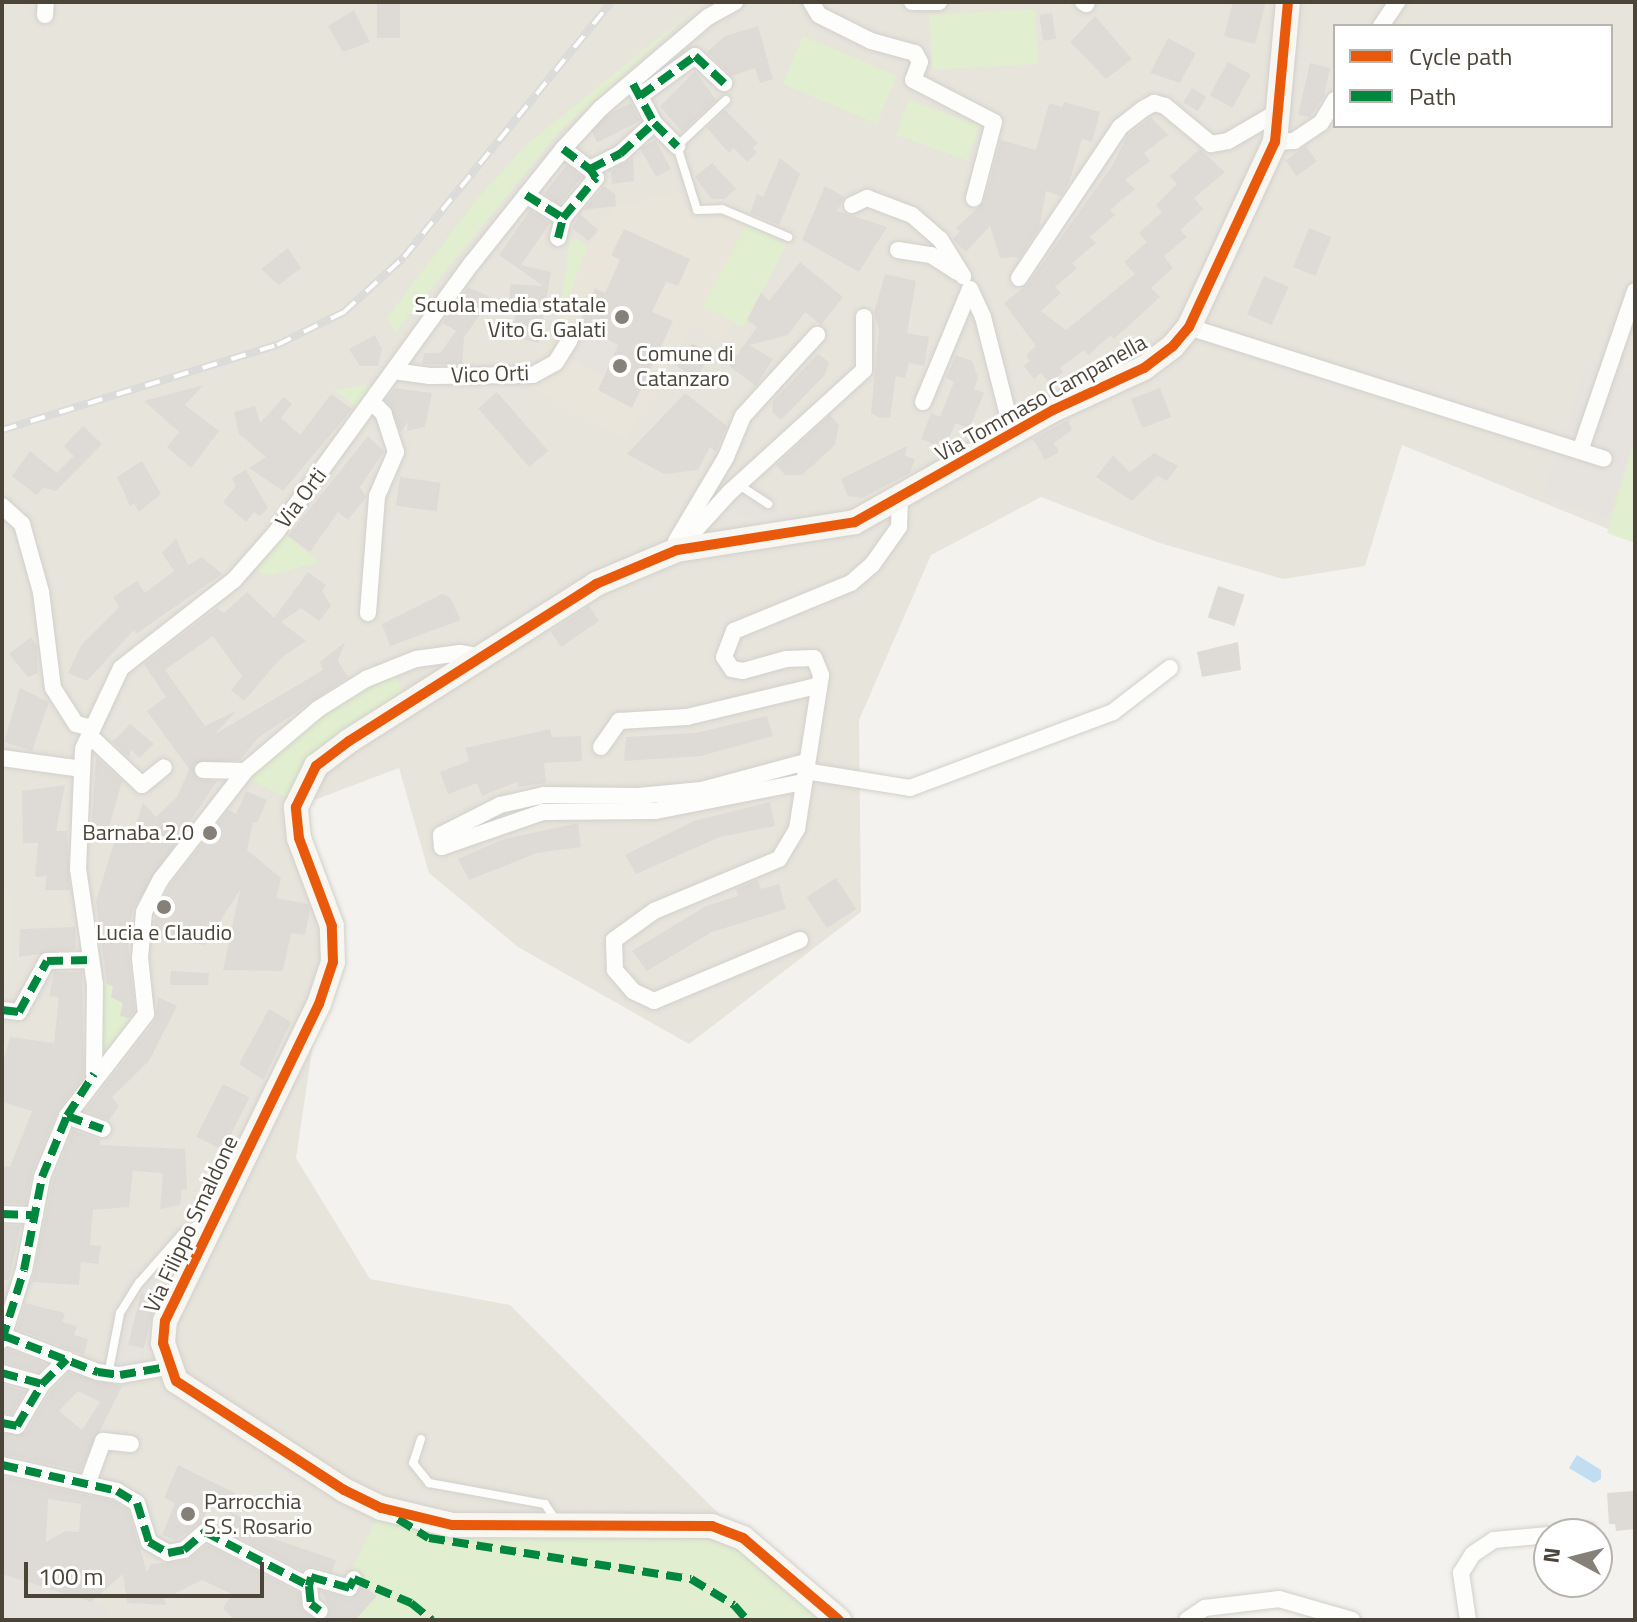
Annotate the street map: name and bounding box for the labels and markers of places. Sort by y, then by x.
place label: Scuola media statale Vito G. Galati [415,291,606,342]
marker: Scuola media statale Vito G. Galati [613,308,631,326]
place label: Comune di Catanzaro [636,340,734,392]
marker: Comune di Catanzaro [611,357,629,375]
place label: Barnaba 2.0 [82,820,194,846]
marker: Barnaba 2.0 [201,824,219,842]
marker: Lucia e Claudio [155,898,173,916]
place label: Lucia e Claudio [96,920,232,946]
place label: Parrocchia S.S. Rosario [204,1488,312,1540]
marker: Parrocchia S.S. Rosario [179,1505,197,1523]

